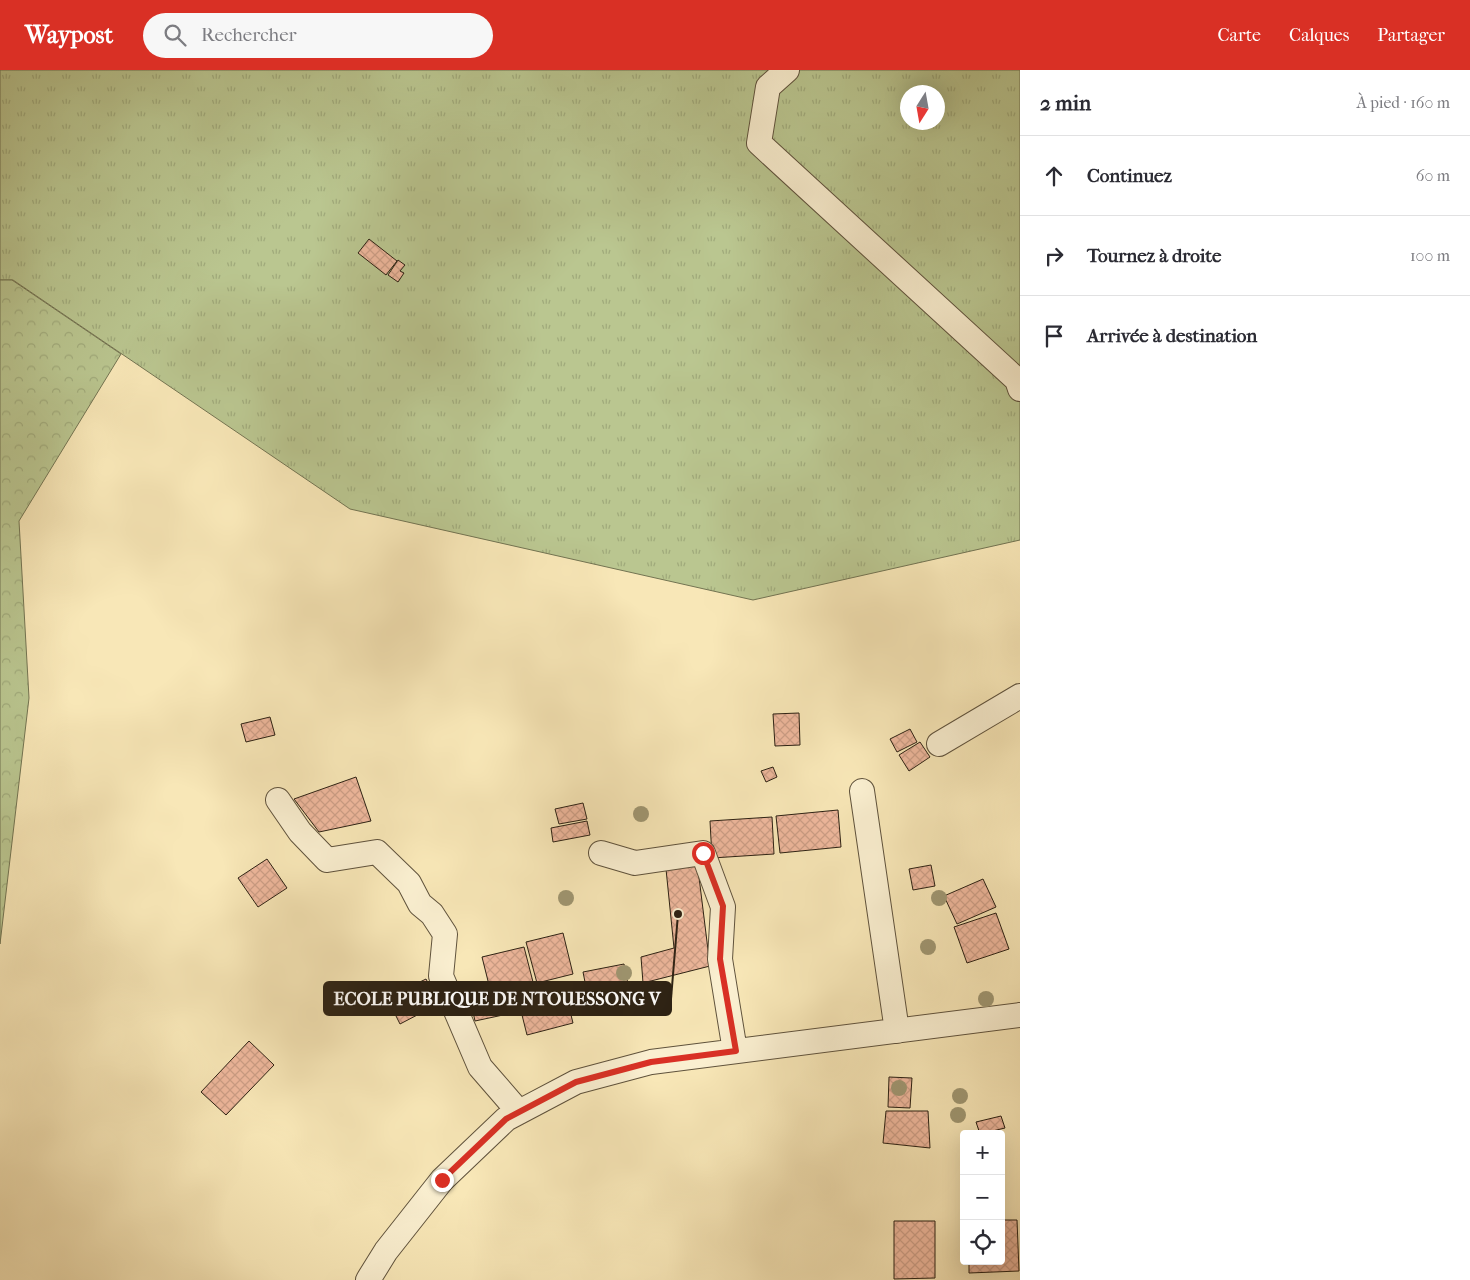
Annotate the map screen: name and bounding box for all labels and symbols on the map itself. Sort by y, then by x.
north arrow [900,85,945,130]
route start [692,842,715,865]
callout: ECOLE PUBLIQUE DE NTOUESSONG V [324,982,671,1015]
text: ECOLE PUBLIQUE DE NTOUESSONG V [333,989,662,1010]
route end [431,1169,454,1192]

